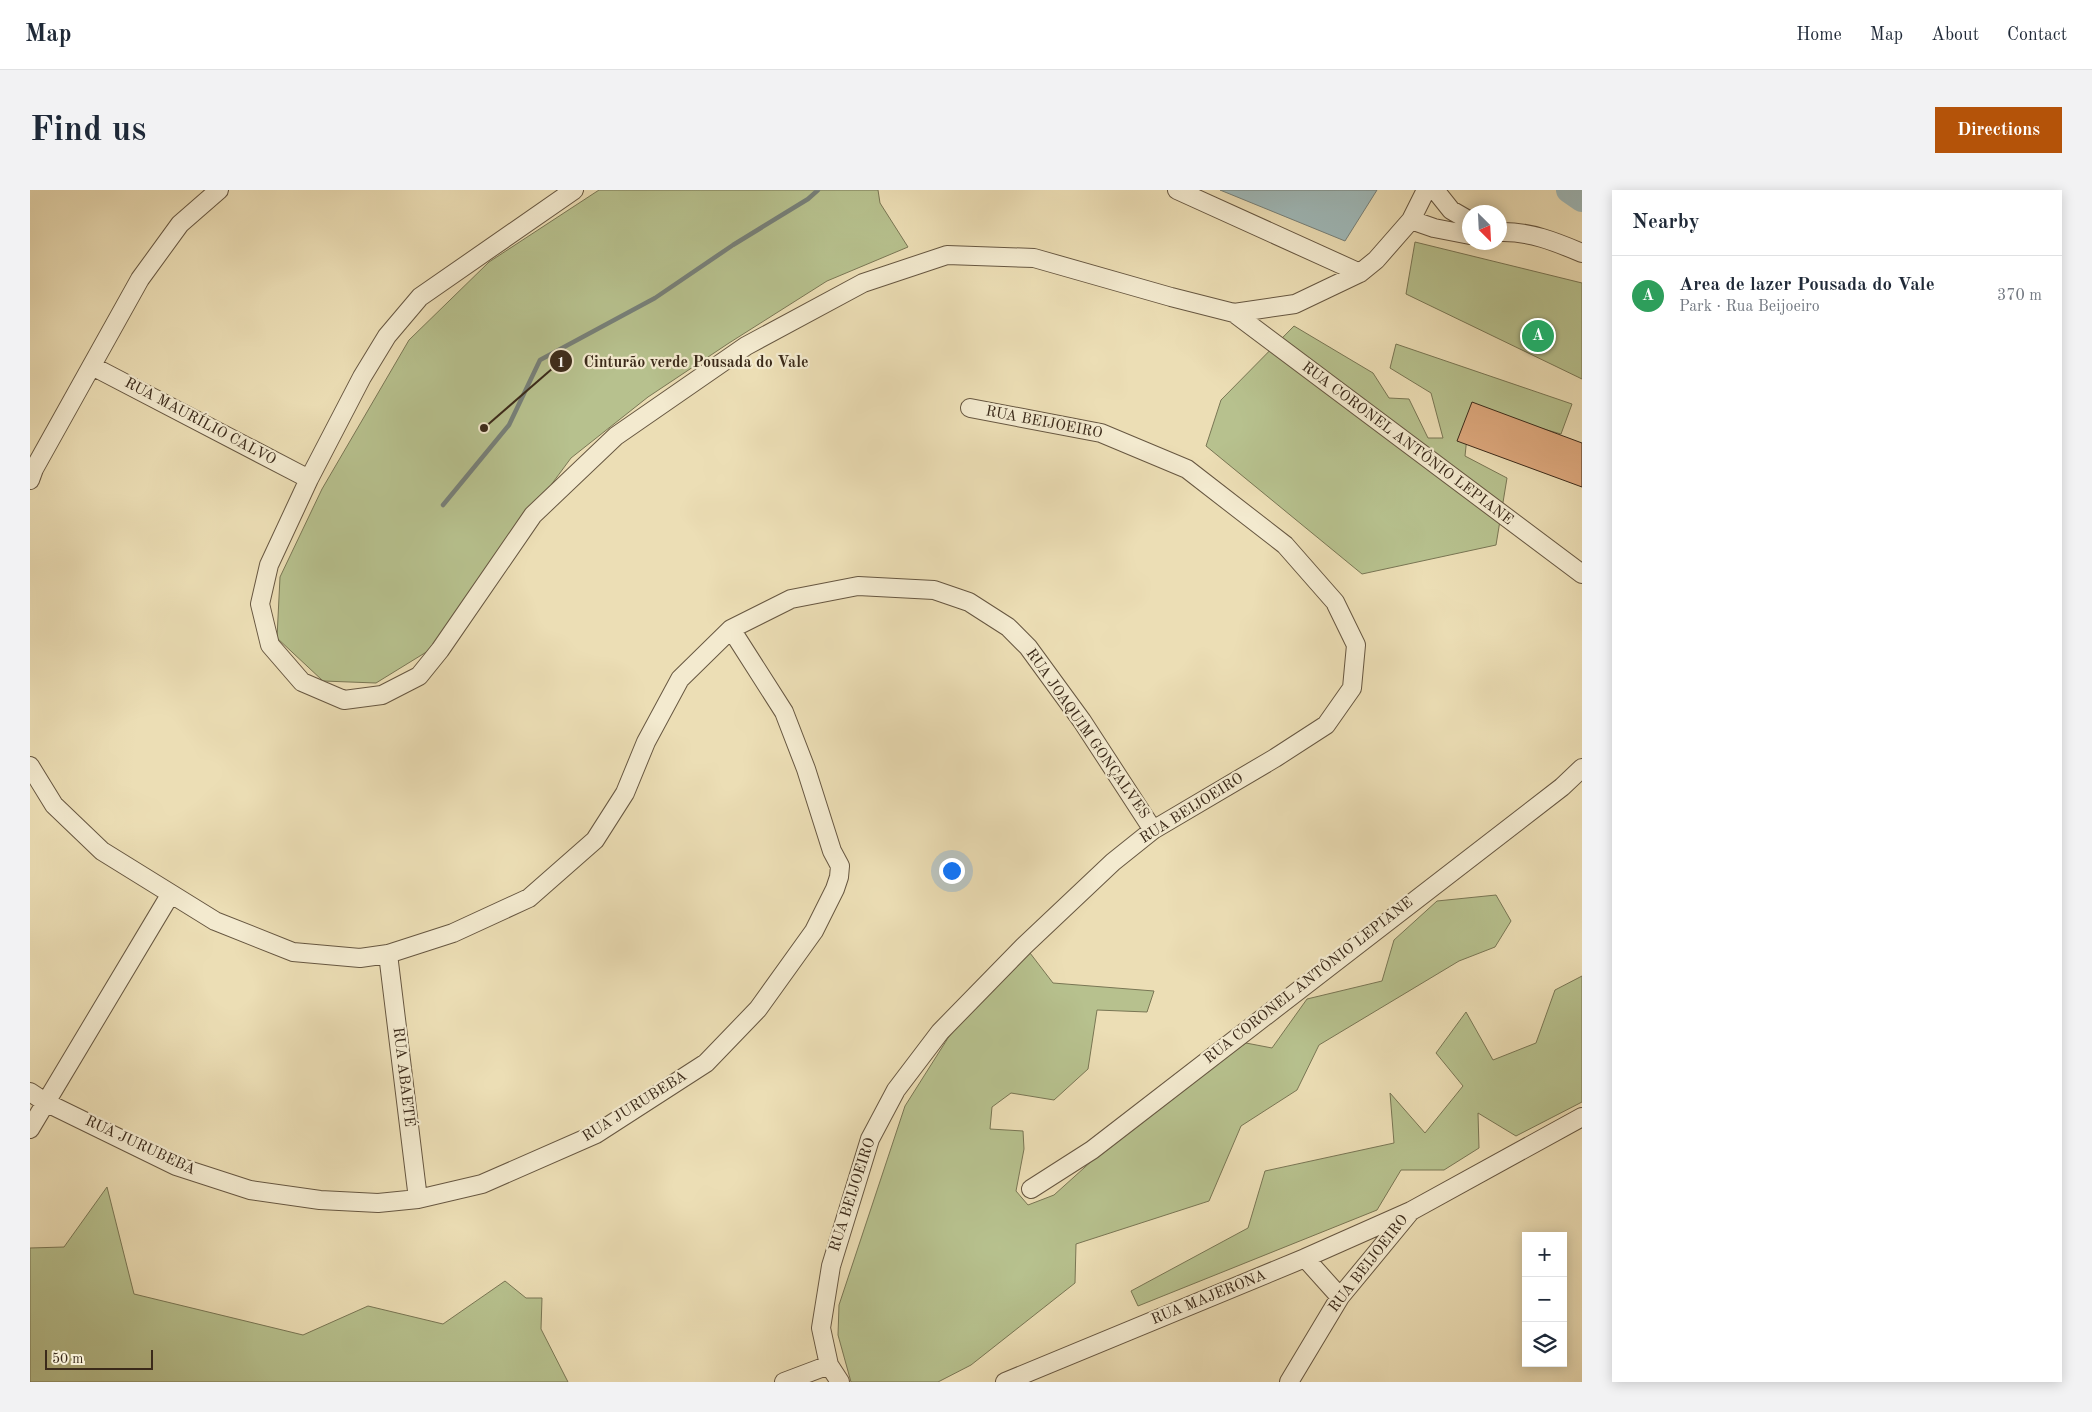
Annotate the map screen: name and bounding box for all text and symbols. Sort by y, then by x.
text: Map [25,23,72,47]
text: Home [1796,26,1842,44]
text: Map [1870,26,1903,44]
text: About [1931,26,1979,44]
text: Contact [2007,26,2067,44]
button: Directions [1935,107,2062,153]
text: Find us [30,113,146,148]
north arrow [1462,205,1507,250]
text: Nearby [1632,212,1700,233]
text: Area de lazer Pousada do Vale [1679,276,1935,295]
text: A [1642,288,1654,304]
text: 370 m [1997,288,2042,304]
text: Park · Rua Beijoeiro [1679,299,1820,315]
pin: A [1522,317,1554,355]
callout: Cinturão verde Pousada do Vale [549,346,819,377]
text: Cinturão verde Pousada do Vale [583,355,809,371]
text: 1 [557,356,565,371]
street label: RUA CORONEL ANTÔNIO LEPIANE [1299,357,1517,528]
street label: RUA MAURÍLIO CALVO [122,373,280,468]
street label: RUA BEIJOEIRO [984,404,1104,442]
street label: RUA JOAQUIM GONÇALVES [1023,646,1151,822]
street label: RUA BEIJOEIRO [1138,771,1246,847]
your location [939,858,965,884]
street label: RUA CORONEL ANTÔNIO LEPIANE [1200,893,1416,1067]
street label: RUA ABAETÉ [389,1026,420,1128]
street label: RUA JURUBEBA [580,1069,690,1145]
street label: RUA JURUBEBA [83,1114,198,1178]
street label: RUA BEIJOEIRO [828,1136,878,1254]
street label: RUA BEIJOEIRO [1327,1213,1411,1315]
map controls [1522,1232,1567,1367]
button: + [1522,1232,1567,1277]
street label: RUA MAJERONA [1149,1268,1269,1328]
button: − [1522,1277,1567,1322]
button: layers [1522,1322,1567,1367]
scale bar [45,1347,152,1370]
text: 50 m [52,1352,83,1366]

